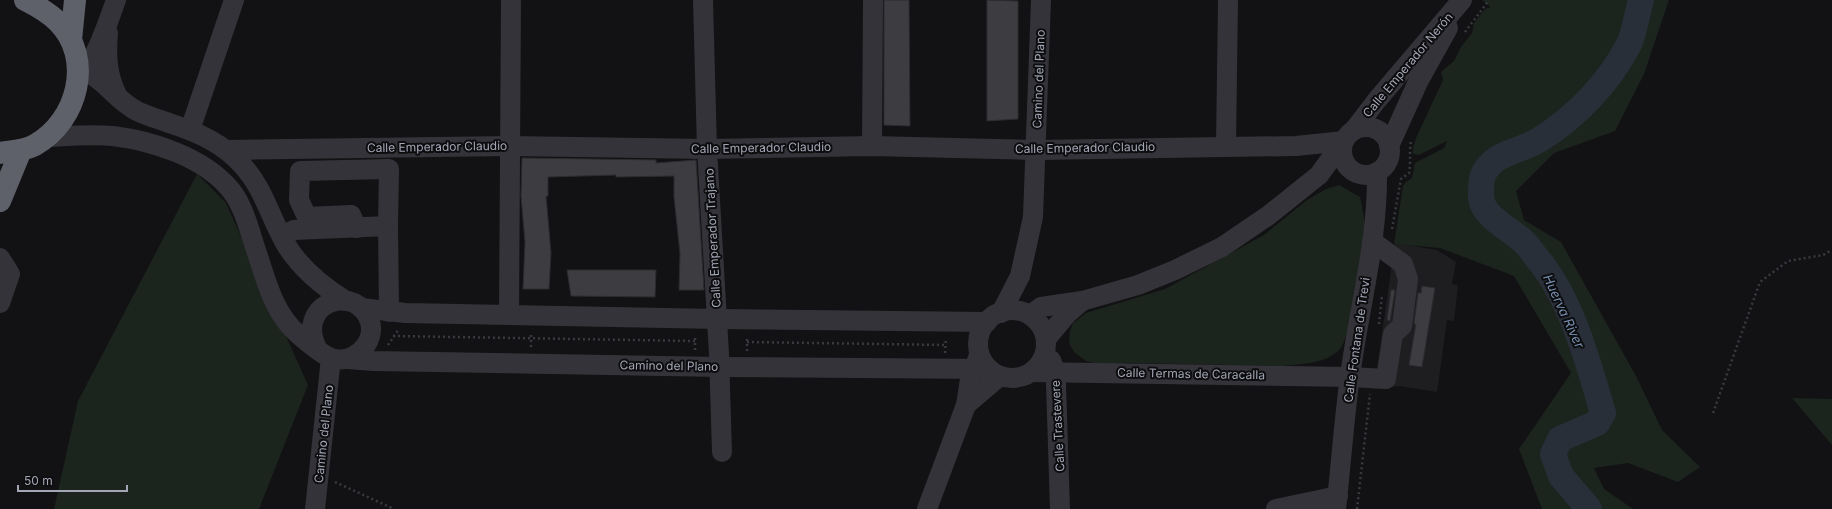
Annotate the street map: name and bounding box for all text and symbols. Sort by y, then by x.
street label: Calle Emperador Nerón [1359,9,1456,120]
street label: Camino del Plano [1029,29,1048,129]
street label: Calle Emperador Claudio [367,138,507,155]
street label: Calle Emperador Claudio [691,139,831,156]
street label: Calle Emperador Claudio [1015,139,1155,156]
street label: Calle Emperador Trajano [701,168,724,308]
water label: Huerva River [1540,272,1589,351]
street label: Calle Fontana de Trevi [1340,276,1373,403]
street label: Camino del Plano [619,357,719,374]
street label: Calle Termas de Caracalla [1117,365,1265,382]
street label: Calle Trastevere [1048,380,1067,472]
street label: Camino del Plano [311,384,336,484]
scale bar [18,467,127,493]
text: 50 m [24,473,53,488]

